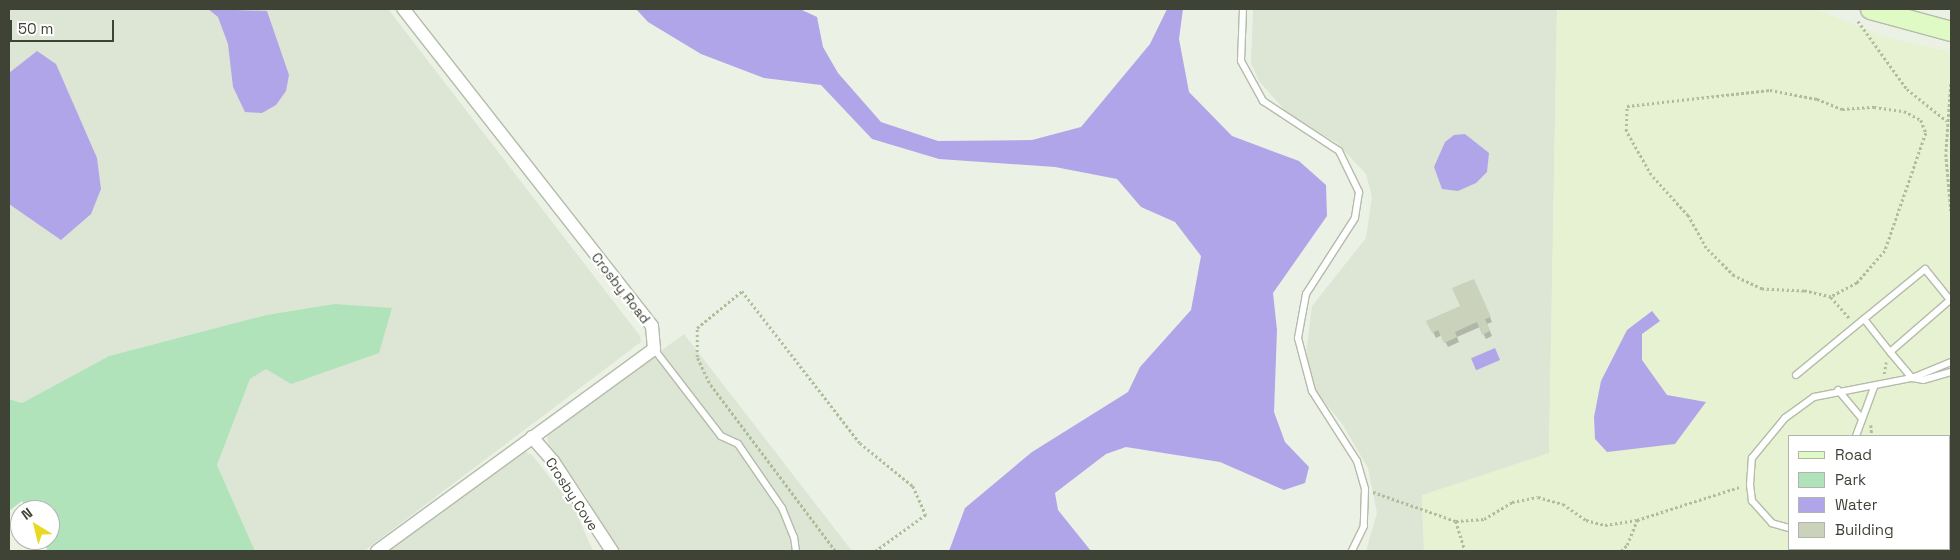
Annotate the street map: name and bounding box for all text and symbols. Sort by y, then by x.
scale bar [12,10,116,42]
text: 50 m [18,19,53,38]
street label: Crosby Road [588,249,654,327]
legend [1788,435,1950,550]
text: Road [1835,445,1872,464]
street label: Crosby Cove [542,454,602,534]
text: Park [1835,470,1866,489]
text: Water [1835,495,1877,514]
north arrow [10,500,60,550]
text: N [18,504,36,524]
text: Building [1835,520,1894,539]

